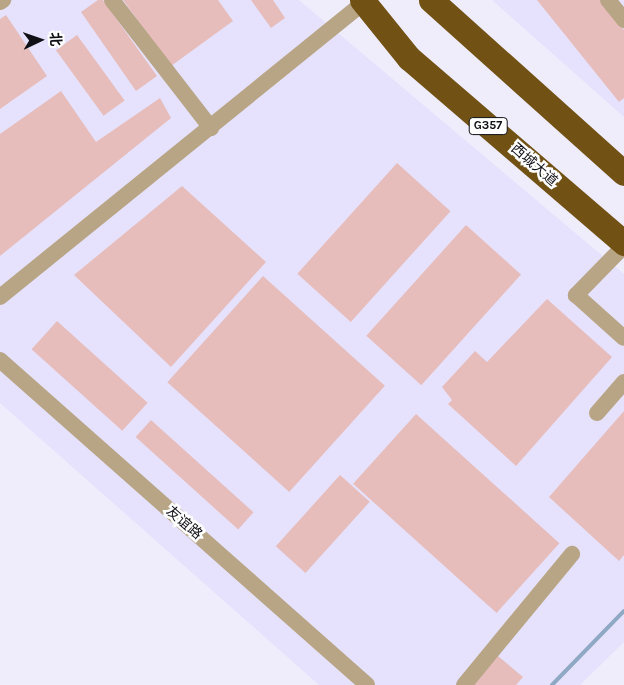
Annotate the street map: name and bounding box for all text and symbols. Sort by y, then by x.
north arrow [15,15,65,65]
text: 北 [47,32,64,47]
road number: G357 [468,116,508,136]
street label: 西城大道 [507,140,561,190]
street label: 友谊路 [163,503,205,543]

